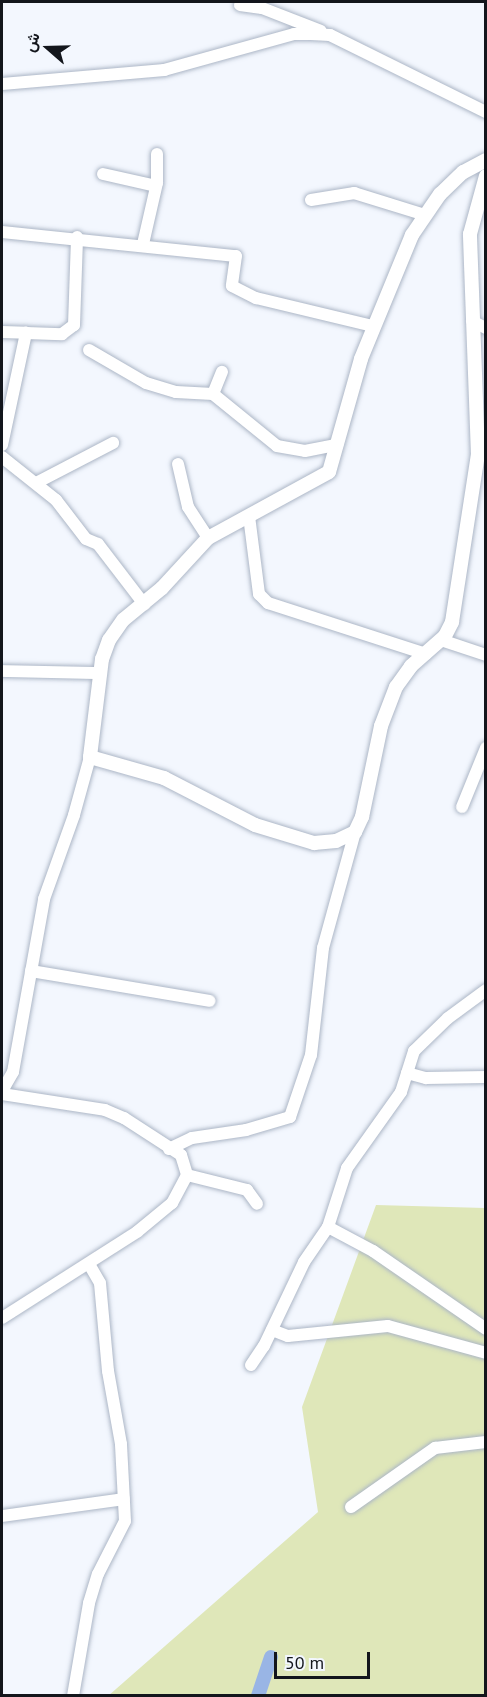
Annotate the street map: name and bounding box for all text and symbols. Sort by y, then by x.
north arrow [18,18,78,78]
text: ش [18,29,44,54]
scale bar [277,1640,373,1678]
text: 50 m [285,1651,324,1674]

